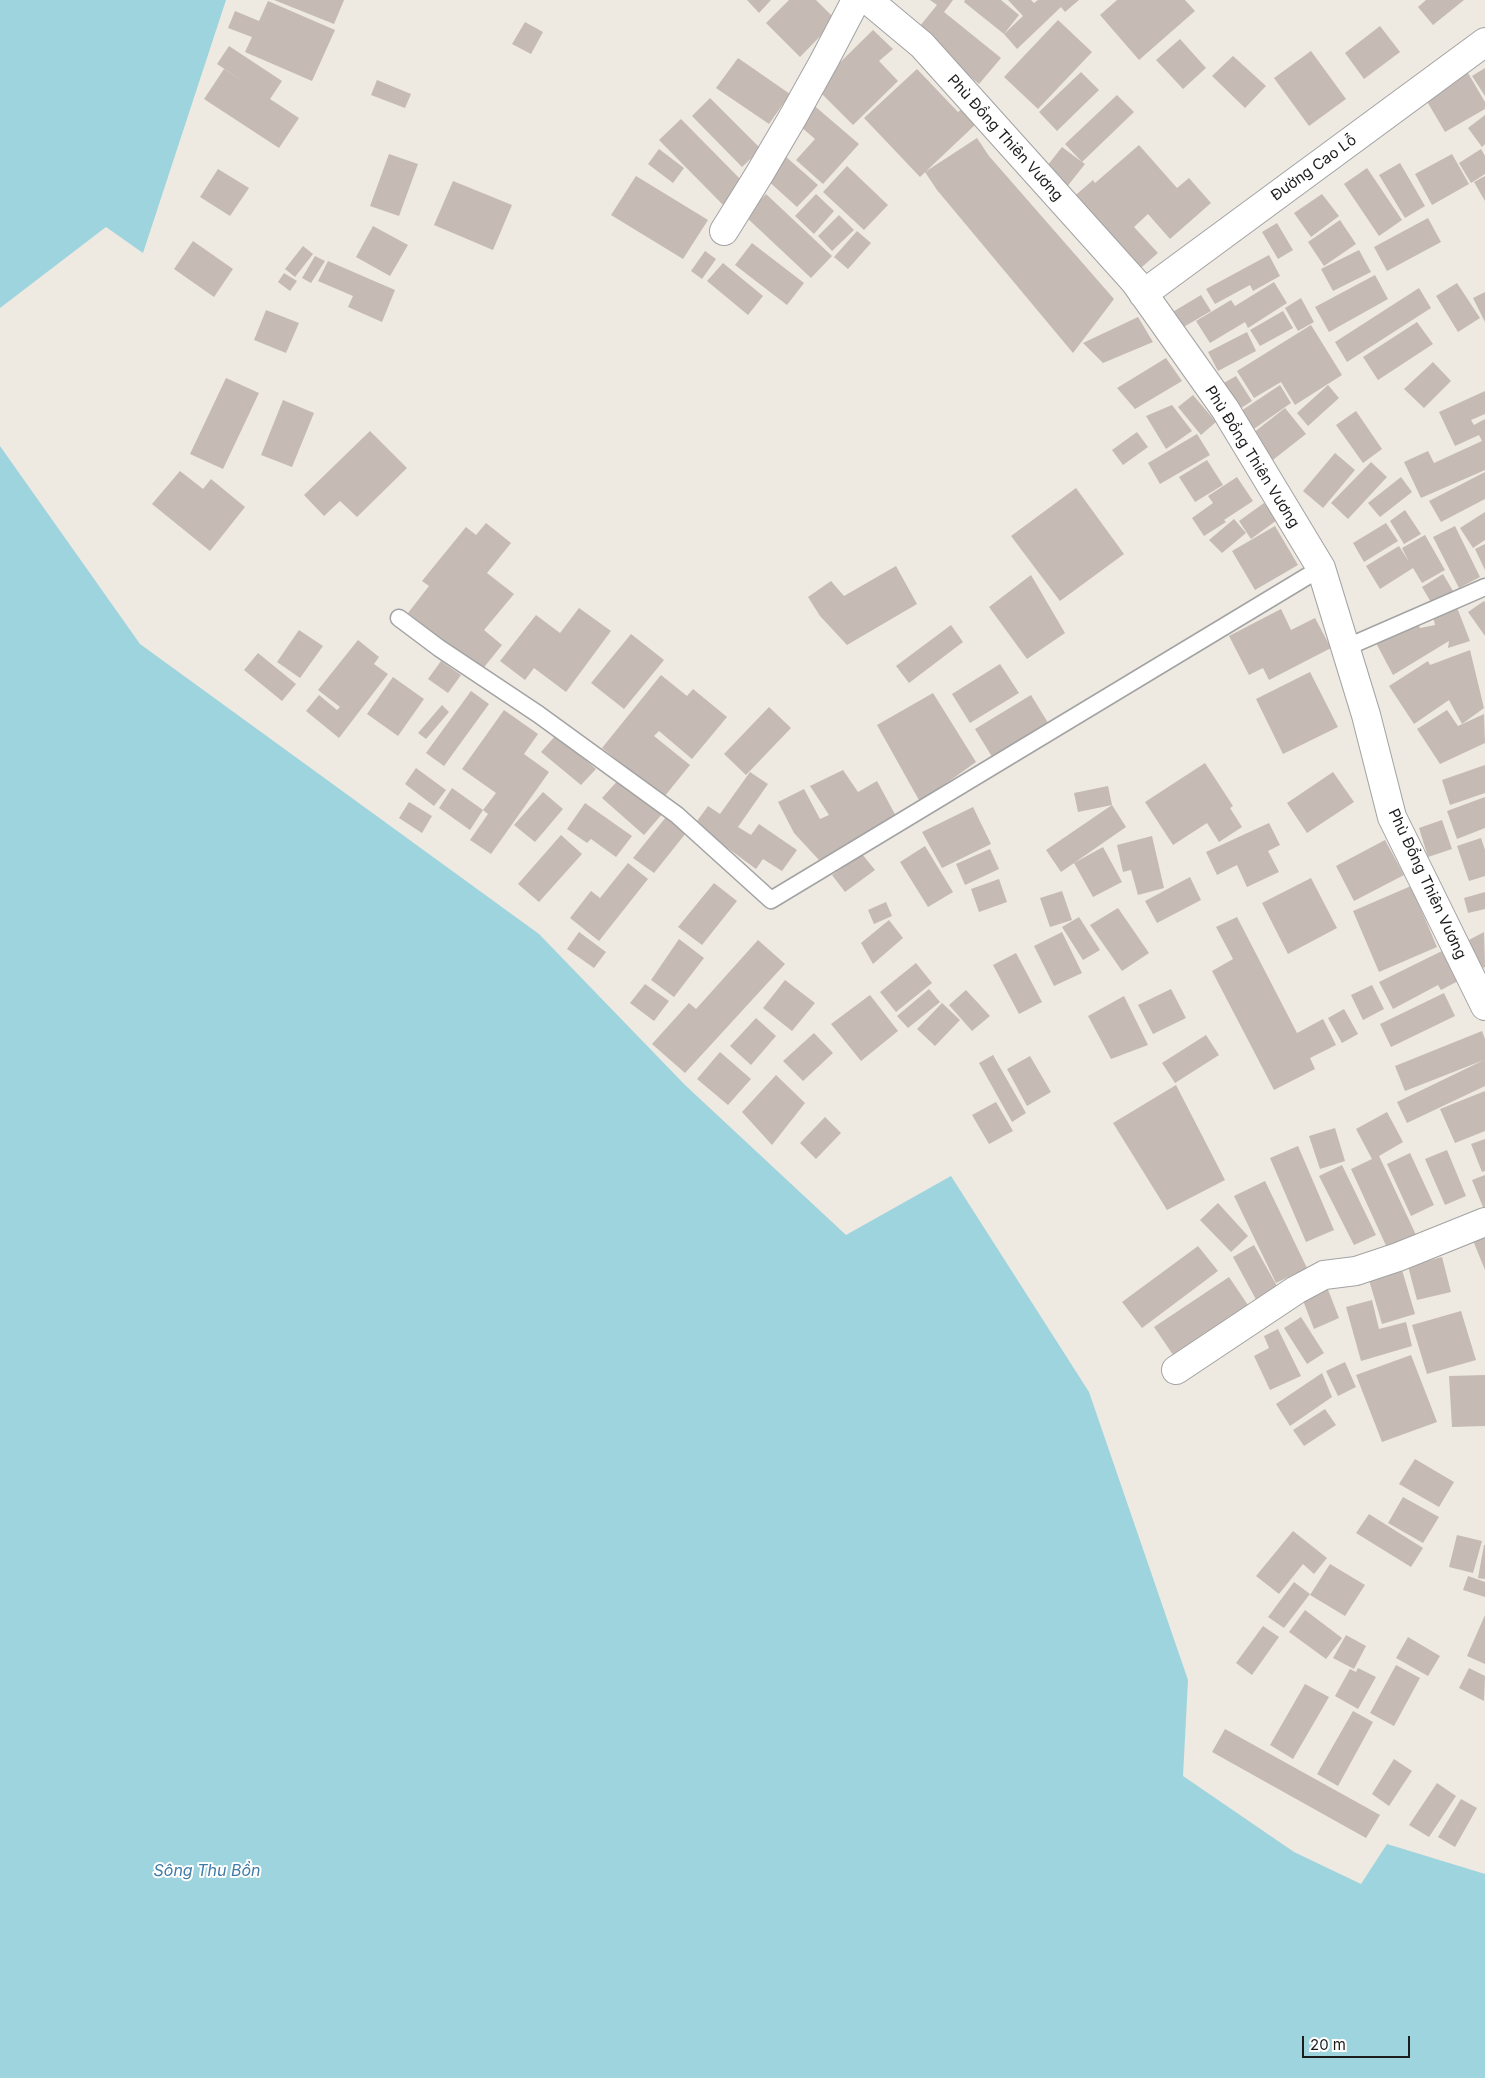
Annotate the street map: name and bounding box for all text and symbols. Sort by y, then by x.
street label: Phù Đổng Thiên Vương [944,71,1066,205]
street label: Đường Cao Lỗ [1268,131,1360,205]
street label: Phù Đổng Thiên Vương [1201,383,1303,531]
street label: Phù Đổng Thiên Vương [1384,806,1470,962]
water label: Sông Thu Bồn [154,1861,260,1881]
scale bar [1305,2026,1412,2058]
text: 20 m [1310,2035,1346,2054]

